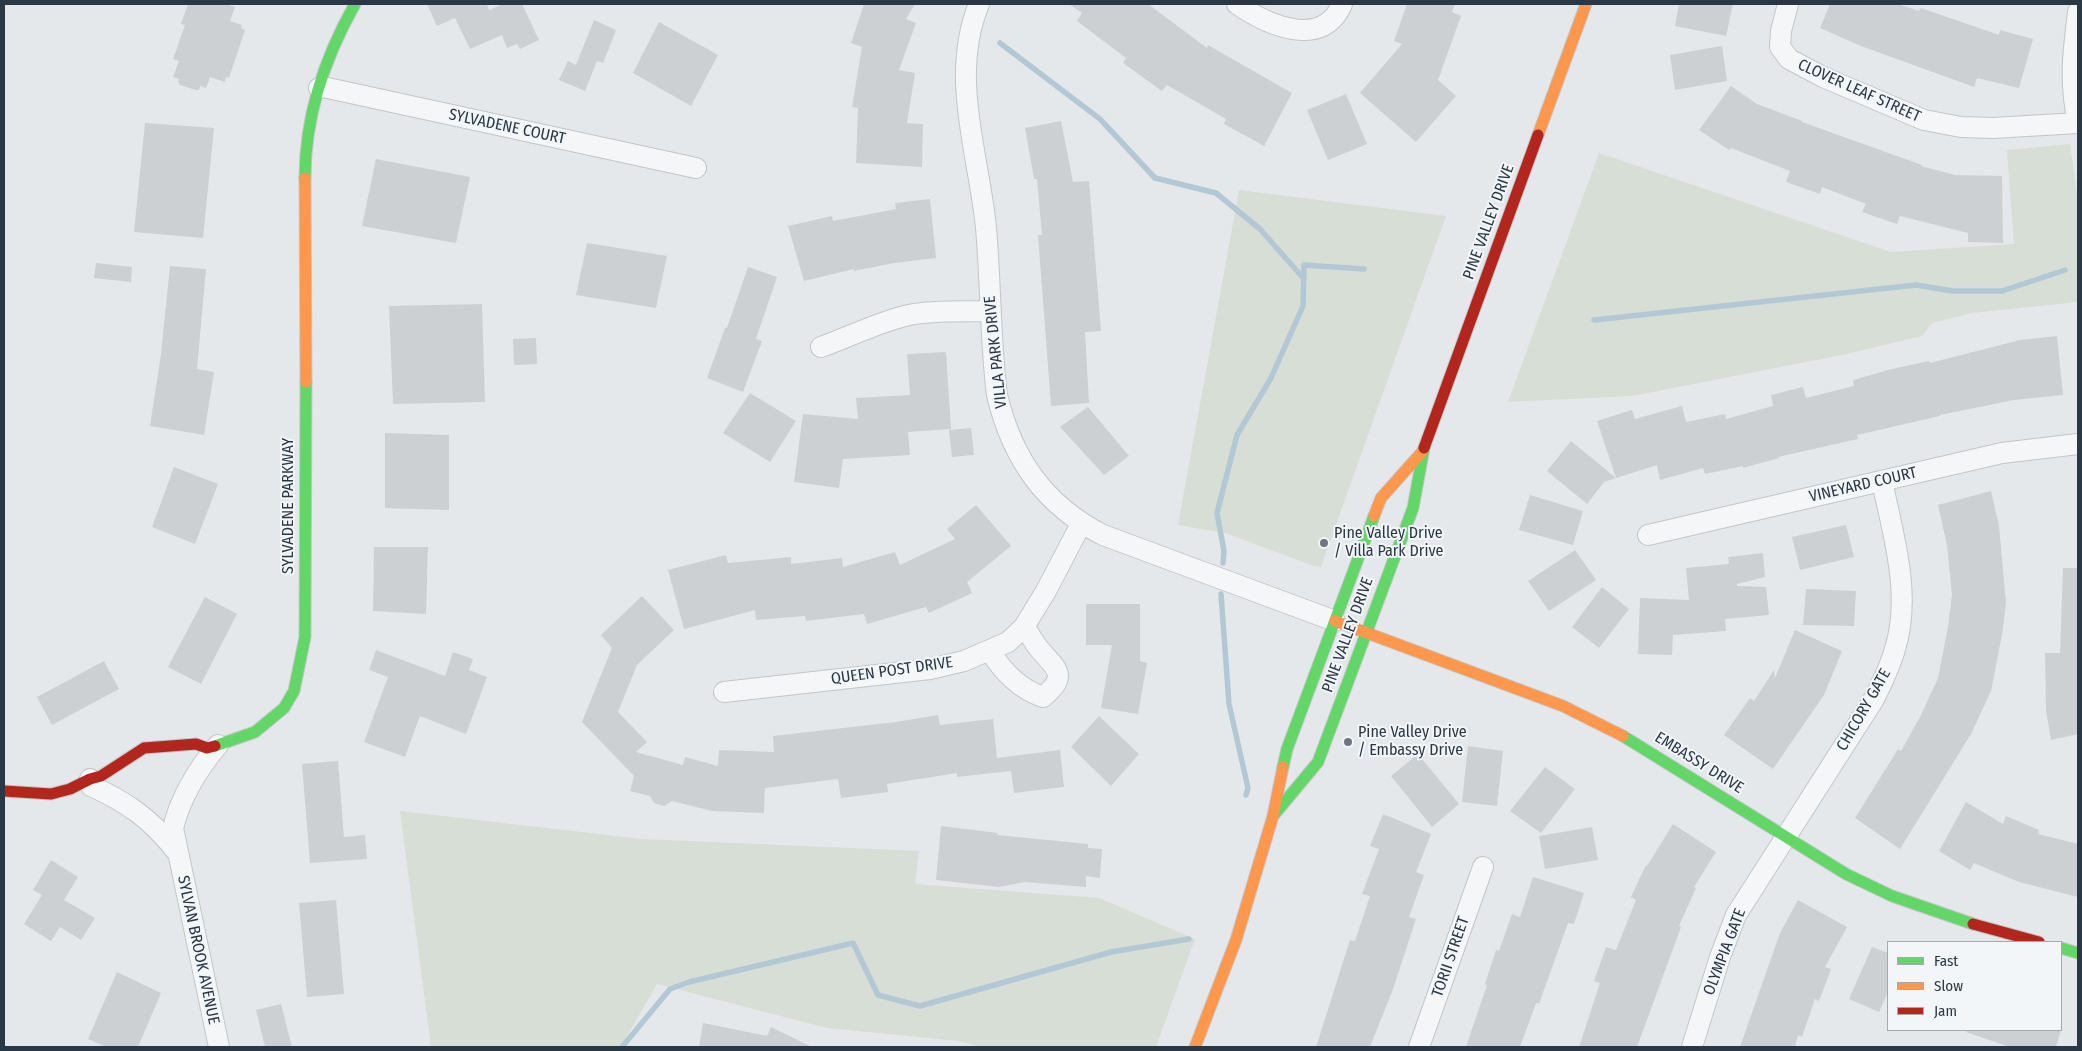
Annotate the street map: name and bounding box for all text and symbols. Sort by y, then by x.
street label: CLOVER LEAF STREET [1795,55,1923,127]
street label: SYLVADENE COURT [447,105,567,149]
street label: PINE VALLEY DRIVE [1459,162,1519,282]
street label: VILLA PARK DRIVE [981,295,1011,409]
street label: SYLVADENE PARKWAY [279,438,299,574]
street label: VINEYARD COURT [1807,463,1919,507]
place label: Pine Valley Drive / Villa Park Drive [1334,524,1443,562]
marker: Pine Valley Drive / Villa Park Drive [1318,537,1330,549]
street label: PINE VALLEY DRIVE [1318,575,1378,695]
street label: QUEEN POST DRIVE [830,653,954,689]
street label: CHICORY GATE [1833,666,1895,754]
place label: Pine Valley Drive / Embassy Drive [1358,723,1467,761]
street label: EMBASSY DRIVE [1651,728,1747,798]
marker: Pine Valley Drive / Embassy Drive [1342,736,1354,748]
street label: SYLVAN BROOK AVENUE [173,874,223,1026]
street label: OLYMPIA GATE [1700,906,1750,998]
street label: TORII STREET [1428,914,1474,1000]
legend [1887,941,2062,1031]
text: Fast [1934,952,1958,970]
text: Slow [1934,977,1963,995]
text: Jam [1934,1002,1957,1020]

